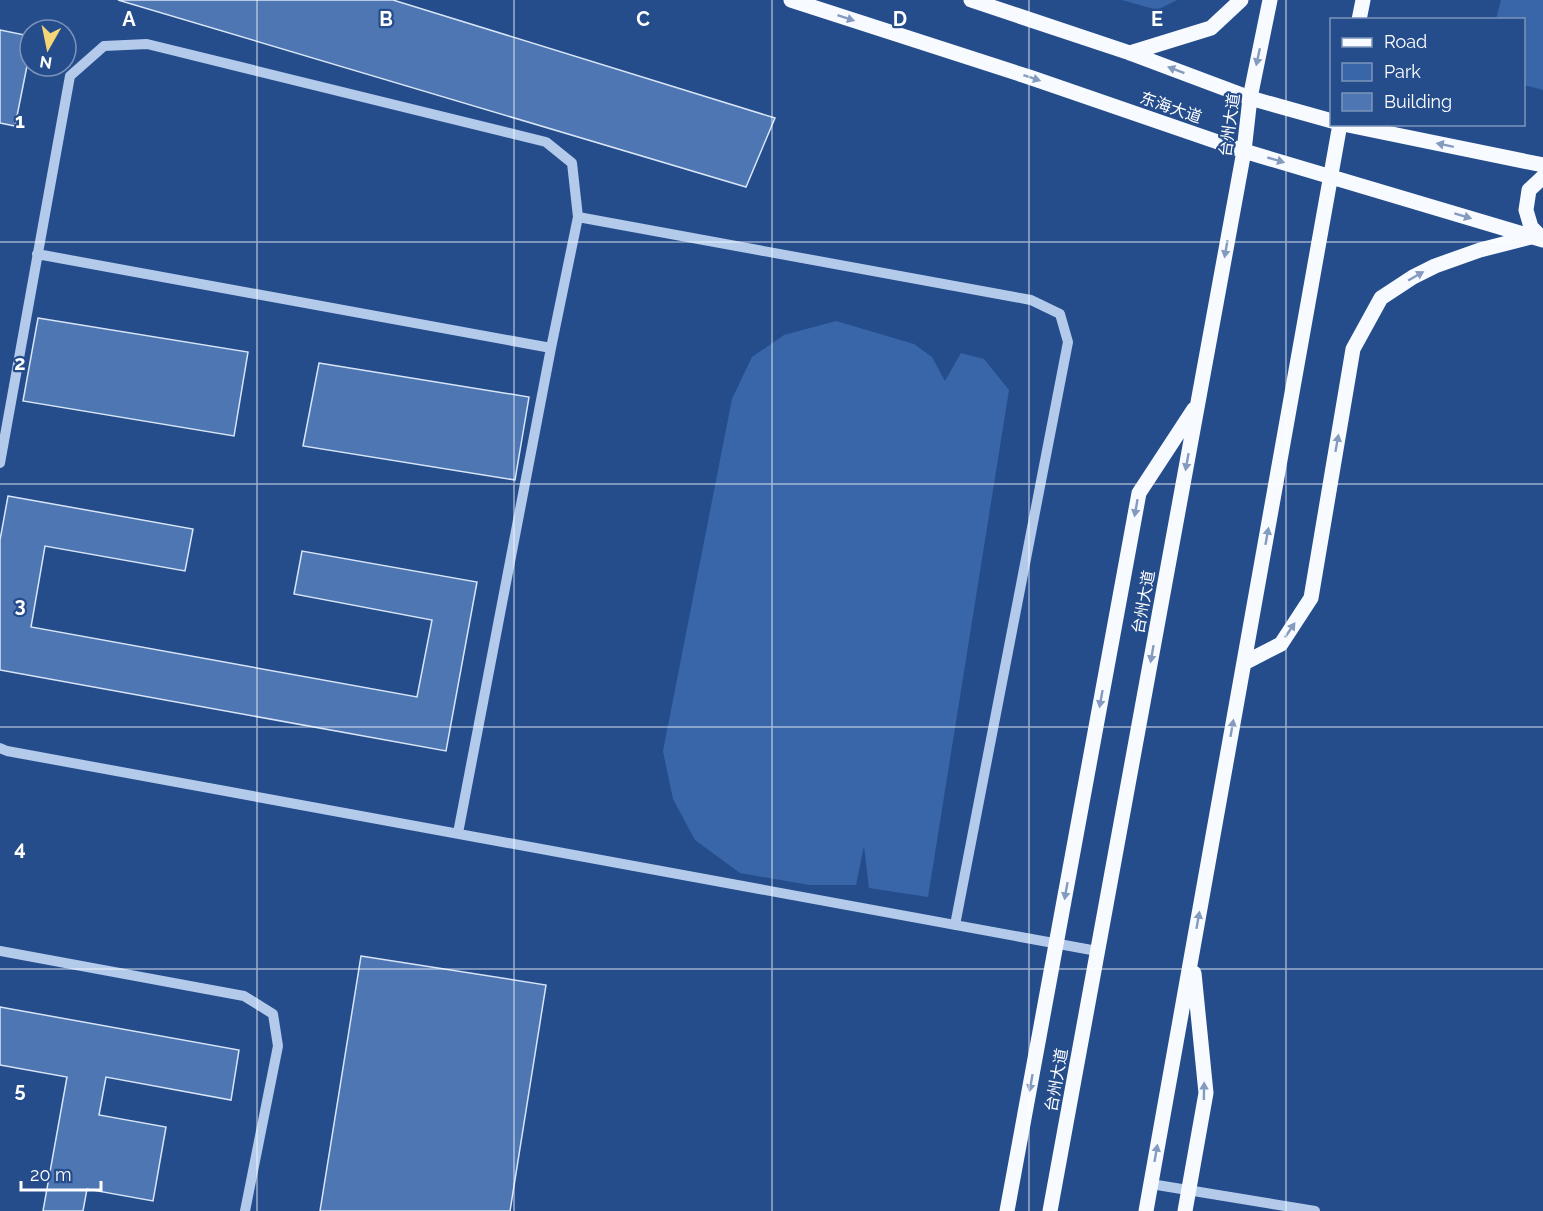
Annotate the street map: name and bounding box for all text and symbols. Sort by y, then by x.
text: A [122,7,136,31]
text: B [379,7,393,31]
text: C [636,7,650,31]
text: D [893,7,907,31]
text: E [1151,7,1163,31]
one-way arrow [837,14,855,23]
north arrow [18,18,78,78]
legend [1330,18,1525,126]
text: Road [1384,31,1427,52]
one-way arrow [1253,48,1262,67]
text: N [38,52,53,73]
text: Park [1384,61,1421,82]
one-way arrow [1167,65,1185,75]
one-way arrow [1023,74,1041,83]
street label: 东海大道 [1137,88,1204,127]
text: Building [1384,91,1452,112]
street label: 台州大道 [1216,92,1243,158]
text: 1 [15,109,25,133]
one-way arrow [1435,140,1454,149]
one-way arrow [1267,156,1285,165]
one-way arrow [1454,212,1472,221]
one-way arrow [1221,240,1230,259]
one-way arrow [1408,271,1425,281]
text: 2 [14,351,26,375]
one-way arrow [1333,434,1342,453]
one-way arrow [1182,453,1191,472]
one-way arrow [1131,498,1140,517]
one-way arrow [1262,527,1271,546]
street label: 台州大道 [1129,569,1158,635]
text: 3 [14,593,26,617]
one-way arrow [1284,622,1296,638]
one-way arrow [1147,644,1156,663]
one-way arrow [1096,690,1105,709]
one-way arrow [1228,719,1237,738]
text: 4 [14,836,26,860]
one-way arrow [1061,882,1070,901]
one-way arrow [1194,910,1203,929]
street label: 台州大道 [1042,1047,1071,1113]
one-way arrow [1026,1074,1035,1093]
text: 5 [14,1078,26,1102]
one-way arrow [1199,1082,1209,1101]
one-way arrow [1152,1144,1161,1163]
scale bar [21,1154,100,1192]
text: 20 m [30,1164,72,1185]

